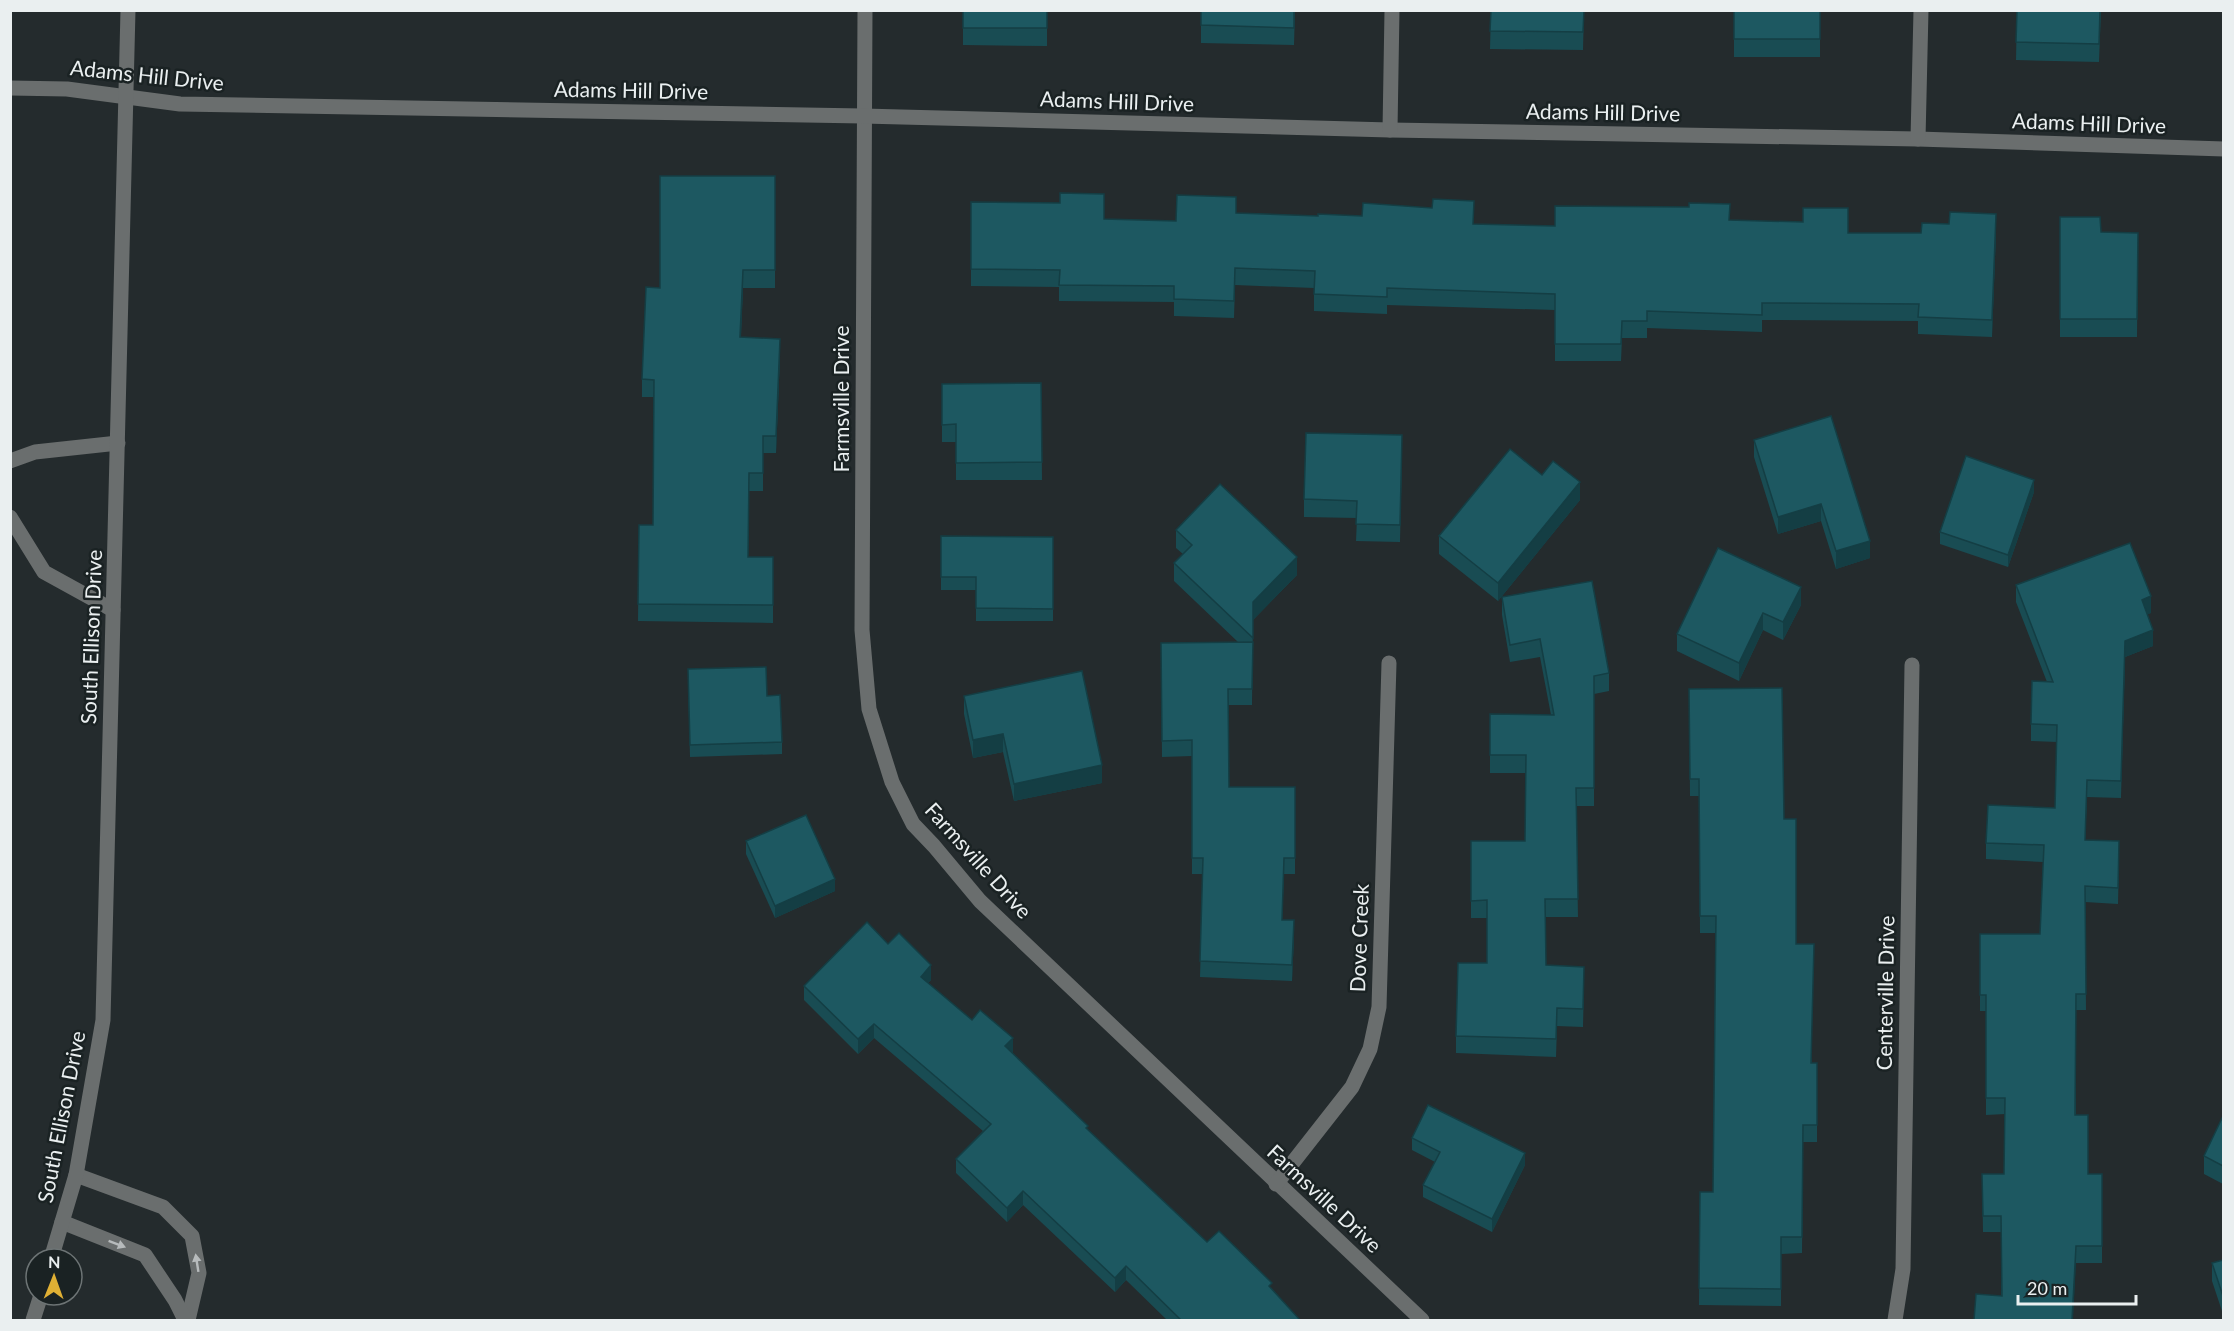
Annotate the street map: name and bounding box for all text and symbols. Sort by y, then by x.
street label: Adams Hill Drive [69,54,225,95]
street label: Adams Hill Drive [554,76,708,103]
street label: Adams Hill Drive [1040,85,1195,116]
street label: Adams Hill Drive [1526,98,1680,125]
street label: Adams Hill Drive [2012,107,2167,138]
street label: Farmsville Drive [828,326,853,473]
street label: South Ellison Drive [75,549,106,725]
street label: Farmsville Drive [921,797,1038,923]
street label: Dove Creek [1344,883,1373,993]
street label: Centerville Drive [1871,915,1898,1071]
street label: South Ellison Drive [32,1029,89,1205]
street label: Farmsville Drive [1263,1139,1387,1257]
one-way arrow [108,1239,126,1249]
north arrow [24,1247,84,1307]
text: N [48,1252,61,1271]
one-way arrow [192,1254,201,1273]
scale bar [2018,1268,2136,1306]
text: 20 m [2027,1277,2067,1299]

